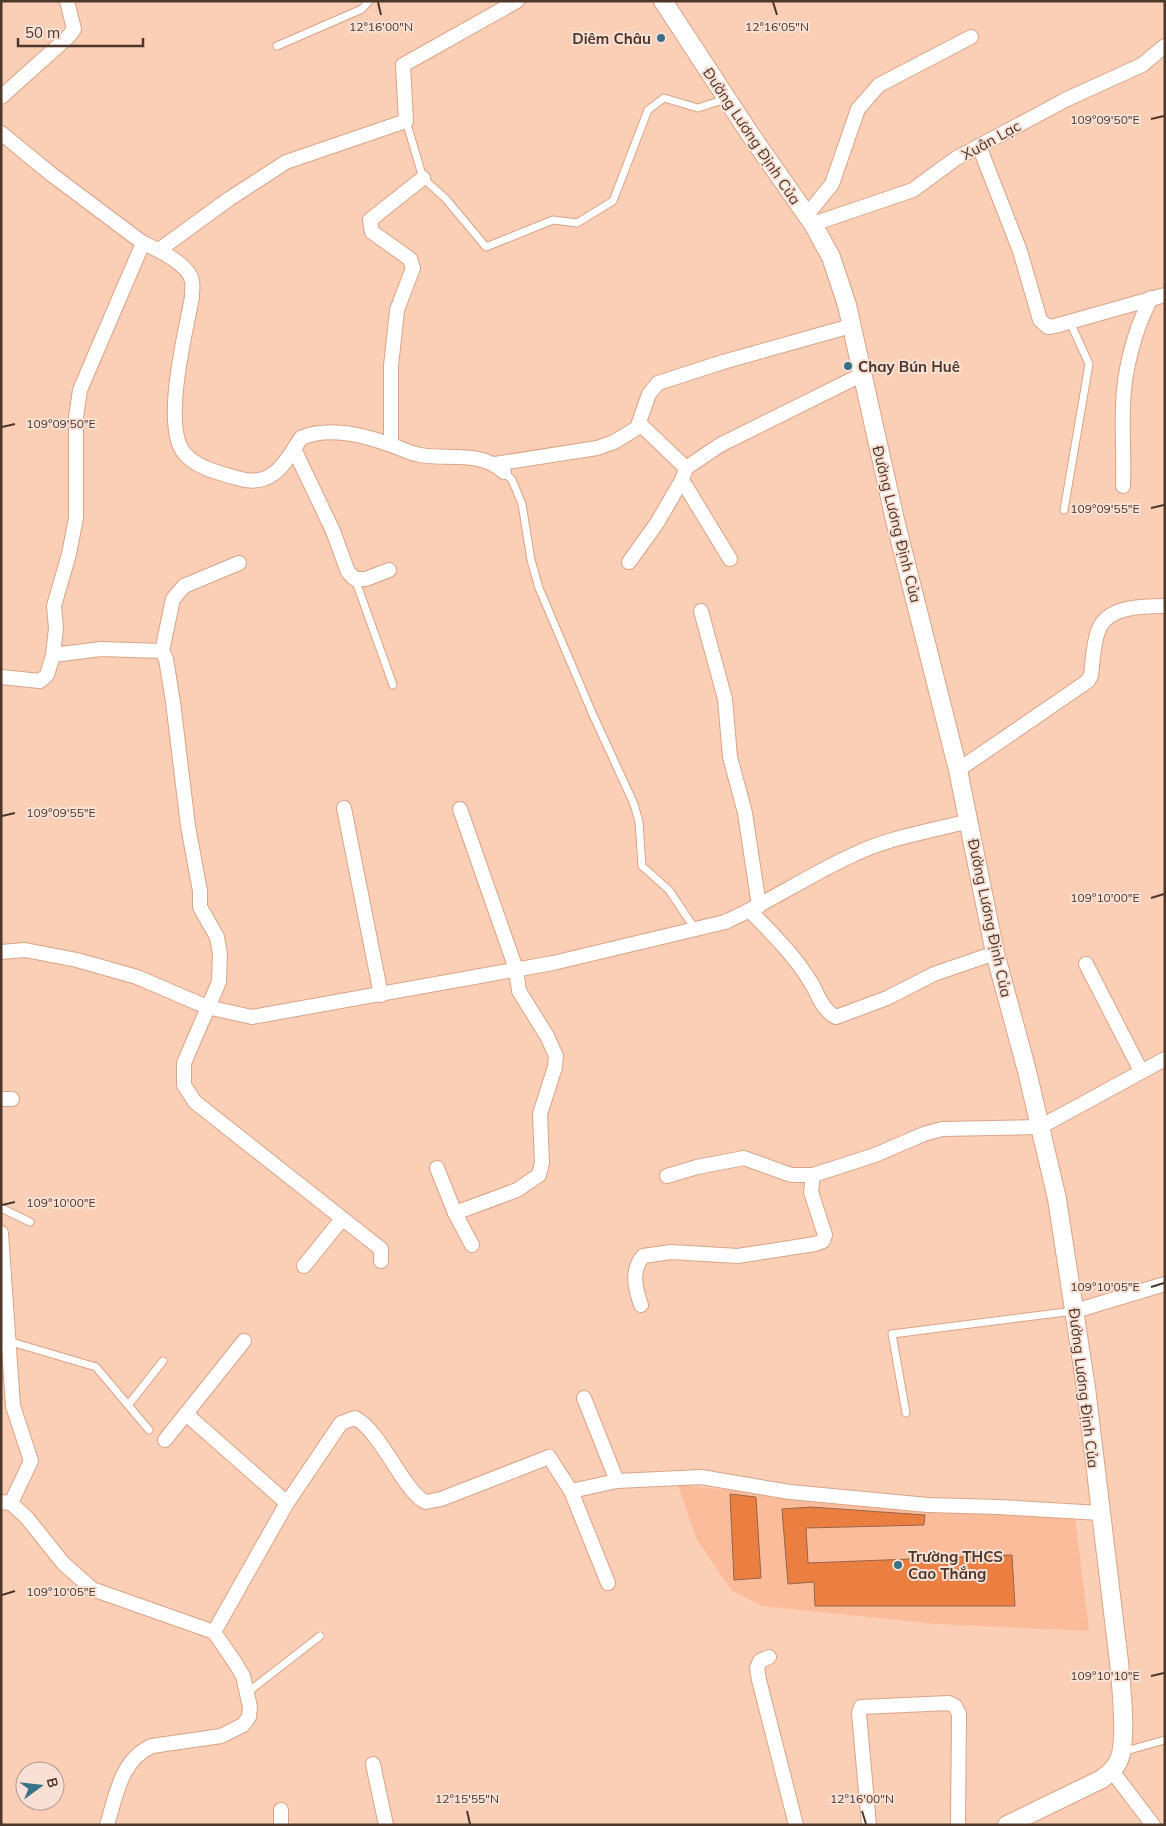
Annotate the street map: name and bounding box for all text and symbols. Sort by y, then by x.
scale bar [18,15,142,47]
text: 12°16'00"N [349,19,413,34]
text: 12°16'05"N [745,19,809,34]
text: 50 m [25,23,60,42]
place label: Diêm Châu [572,29,651,48]
marker: Diêm Châu [655,32,667,44]
street label: Đường Lương Định Của [699,64,805,208]
text: 109°09'50"E [1070,112,1140,127]
street label: Xuân Lạc [958,116,1024,164]
place label: Chay Bún Huê [858,357,960,376]
marker: Chay Bún Huê [842,360,854,372]
text: 109°09'50"E [26,416,96,431]
street label: Đường Lương Định Của [868,444,926,604]
text: 109°09'55"E [1070,501,1140,516]
text: 109°09'55"E [26,805,96,820]
street label: Đường Lương Định Của [964,837,1016,999]
text: 109°10'00"E [1070,890,1140,905]
text: 109°10'00"E [26,1195,96,1210]
text: 109°10'05"E [1070,1279,1140,1294]
street label: Đường Lương Định Của [1065,1307,1103,1469]
place label: Trường THCS Cao Thắng [908,1547,1003,1583]
marker: Trường THCS Cao Thắng [892,1559,904,1571]
text: 109°10'05"E [26,1584,96,1599]
text: 109°10'10"E [1070,1668,1140,1683]
north arrow [15,1761,65,1811]
text: B [43,1776,63,1790]
text: 12°15'55"N [435,1791,499,1806]
text: 12°16'00"N [830,1791,894,1806]

